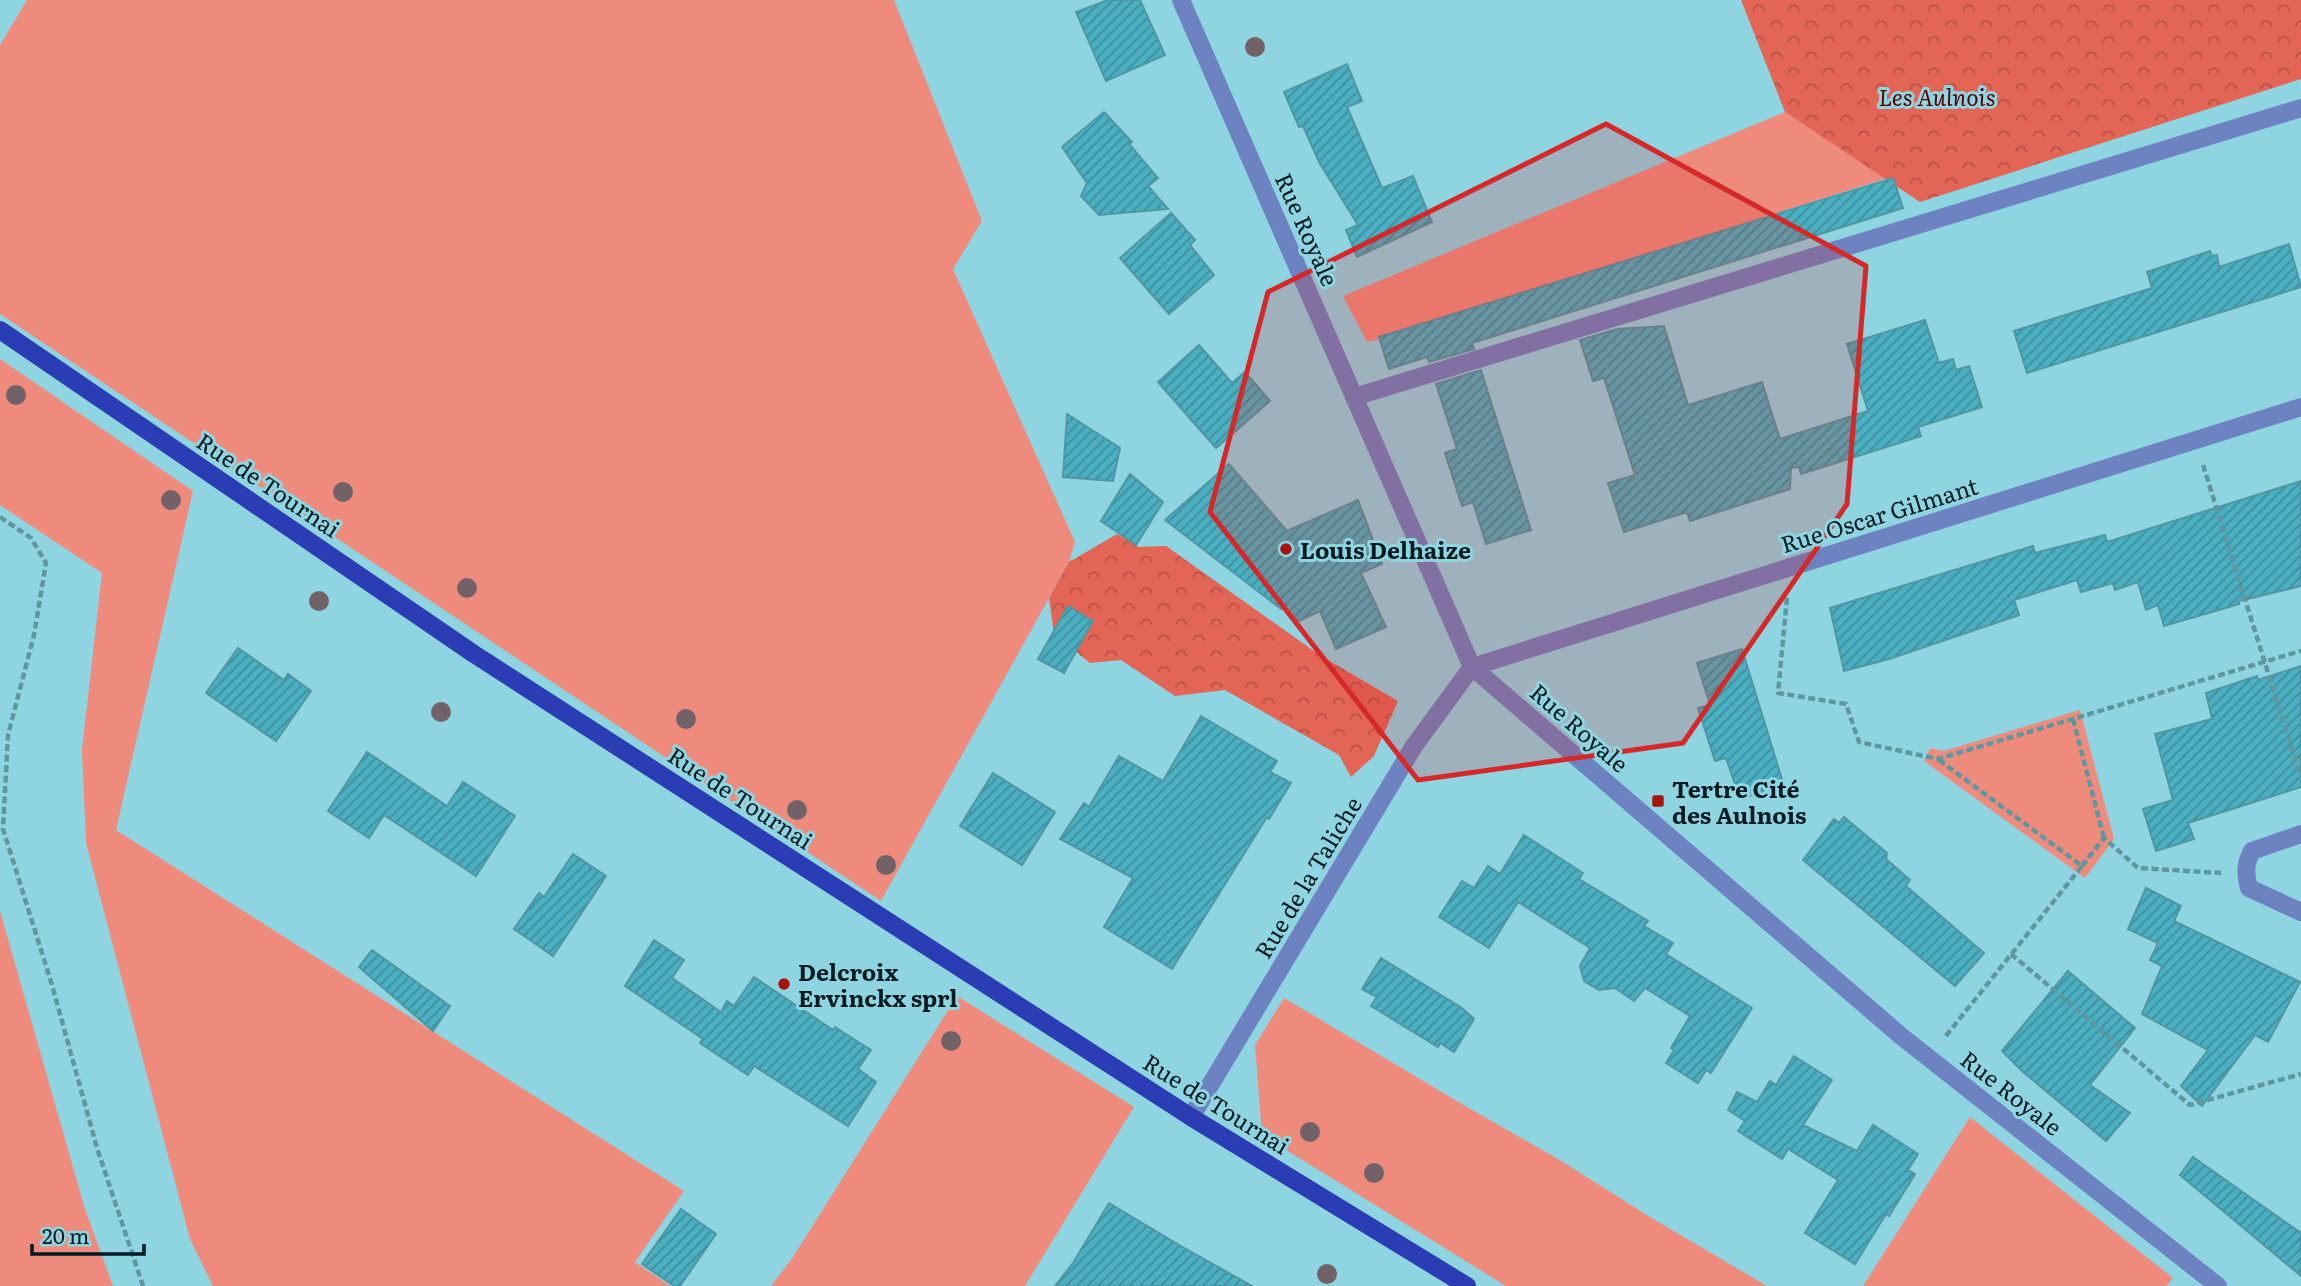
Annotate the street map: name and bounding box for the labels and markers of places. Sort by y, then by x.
place label: Louis Delhaize [1300,532,1471,566]
marker: Louis Delhaize [1278,541,1294,557]
place label: Tertre Cité des Aulnois [1672,771,1807,831]
marker: Tertre Cité des Aulnois [1650,793,1666,809]
place label: Delcroix Ervinckx sprl [798,954,958,1014]
marker: Delcroix Ervinckx sprl [776,976,792,992]

